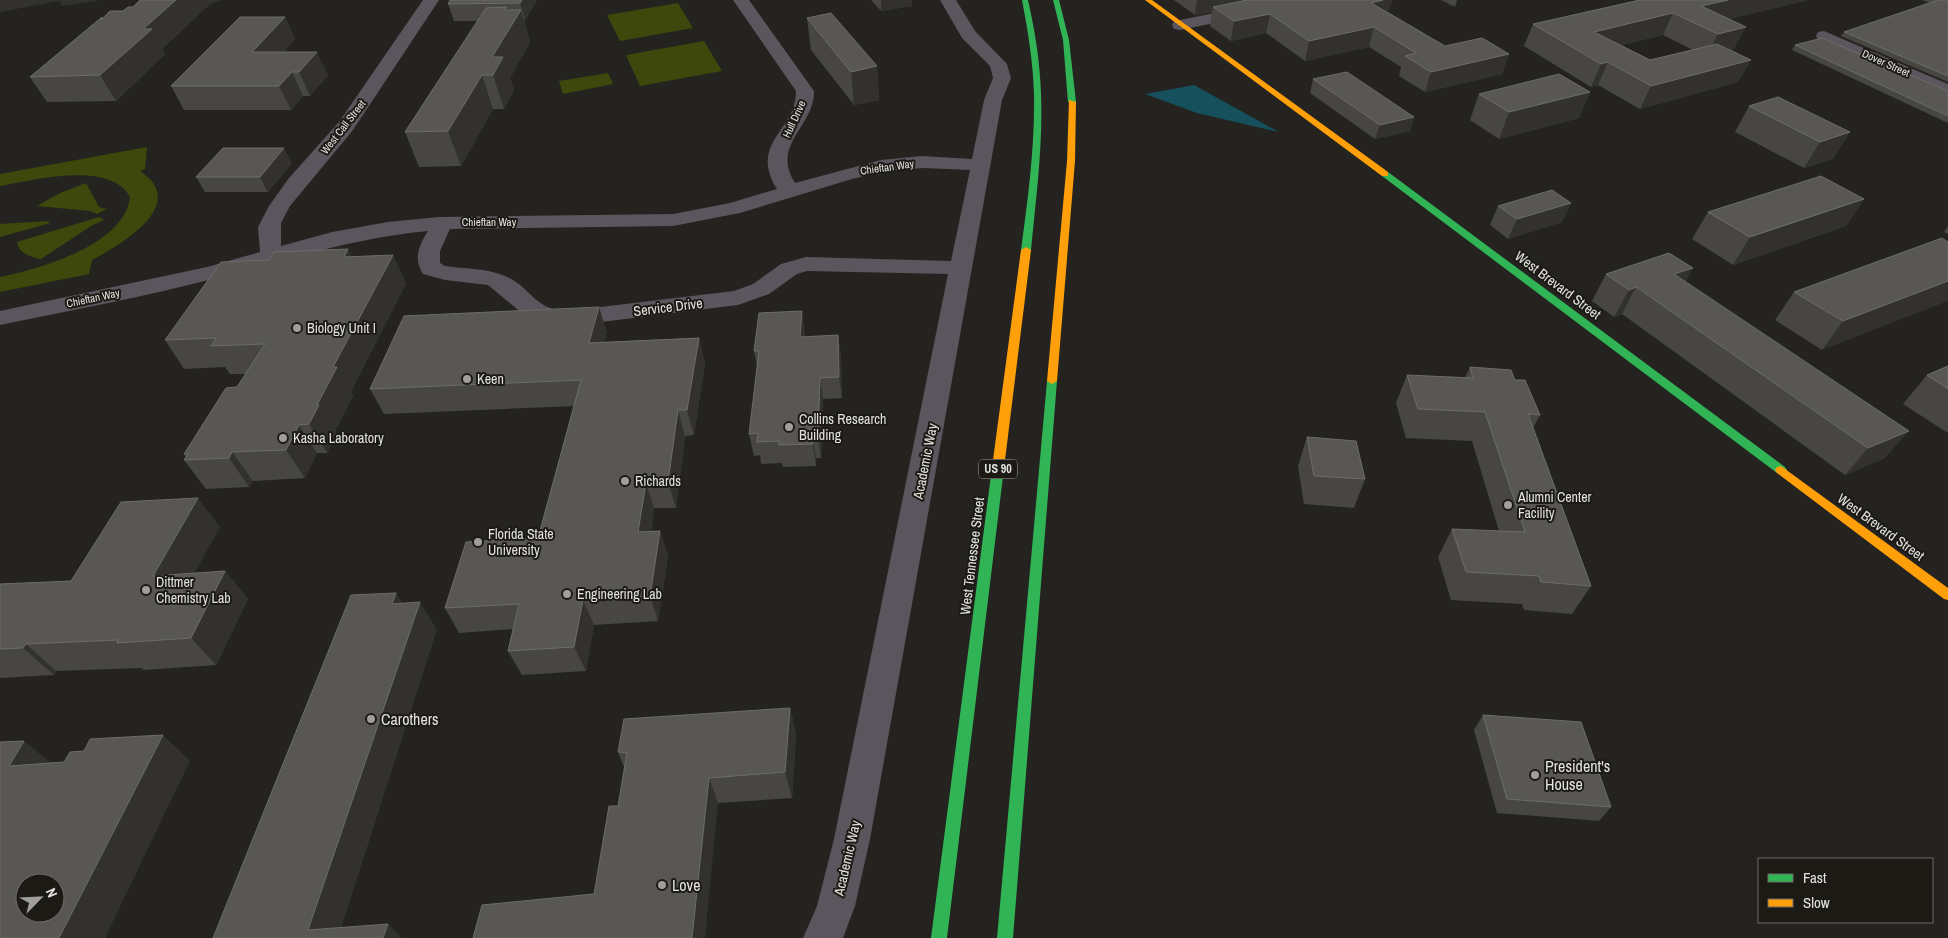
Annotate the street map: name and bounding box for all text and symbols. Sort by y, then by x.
street label: Dover Street [1860,46,1912,80]
street label: West Call Street [317,97,369,157]
street label: Hull Drive [779,98,809,140]
street label: Chieftan Way [859,156,915,178]
street label: Chieftan Way [462,215,517,229]
street label: West Brevard Street [1511,247,1605,323]
street label: Chieftan Way [65,285,121,310]
street label: Service Drive [632,294,704,320]
place label: Biology Unit I [307,319,376,337]
marker: Biology Unit I [291,322,303,334]
place label: Keen [477,370,504,388]
marker: Keen [461,373,473,385]
place label: Collins Research Building [799,410,886,444]
marker: Collins Research Building [783,421,795,433]
street label: Academic Way [909,421,941,501]
place label: Kasha Laboratory [293,429,384,447]
marker: Kasha Laboratory [277,432,289,444]
road number: US 90 [979,459,1017,478]
place label: Richards [635,472,681,490]
marker: Richards [619,475,631,487]
place label: Alumni Center Facility [1517,488,1592,522]
street label: West Brevard Street [1834,489,1928,565]
street label: West Tennessee Street [956,496,988,616]
marker: Alumni Center Facility [1502,499,1514,511]
place label: Florida State University [488,525,554,559]
marker: Florida State University [472,536,484,548]
place label: Dittmer Chemistry Lab [156,573,231,607]
marker: Dittmer Chemistry Lab [140,584,152,596]
place label: Engineering Lab [577,585,662,603]
marker: Engineering Lab [561,588,573,600]
place label: Carothers [381,708,439,730]
marker: Carothers [365,713,377,725]
place label: President's House [1545,755,1610,795]
marker: President's House [1529,769,1541,781]
street label: Academic Way [829,818,864,898]
legend [1758,858,1933,923]
text: Fast [1803,867,1827,888]
north arrow [15,873,65,923]
place label: Love [672,874,700,896]
marker: Love [656,879,668,891]
text: N [42,885,62,900]
text: Slow [1803,892,1830,913]

